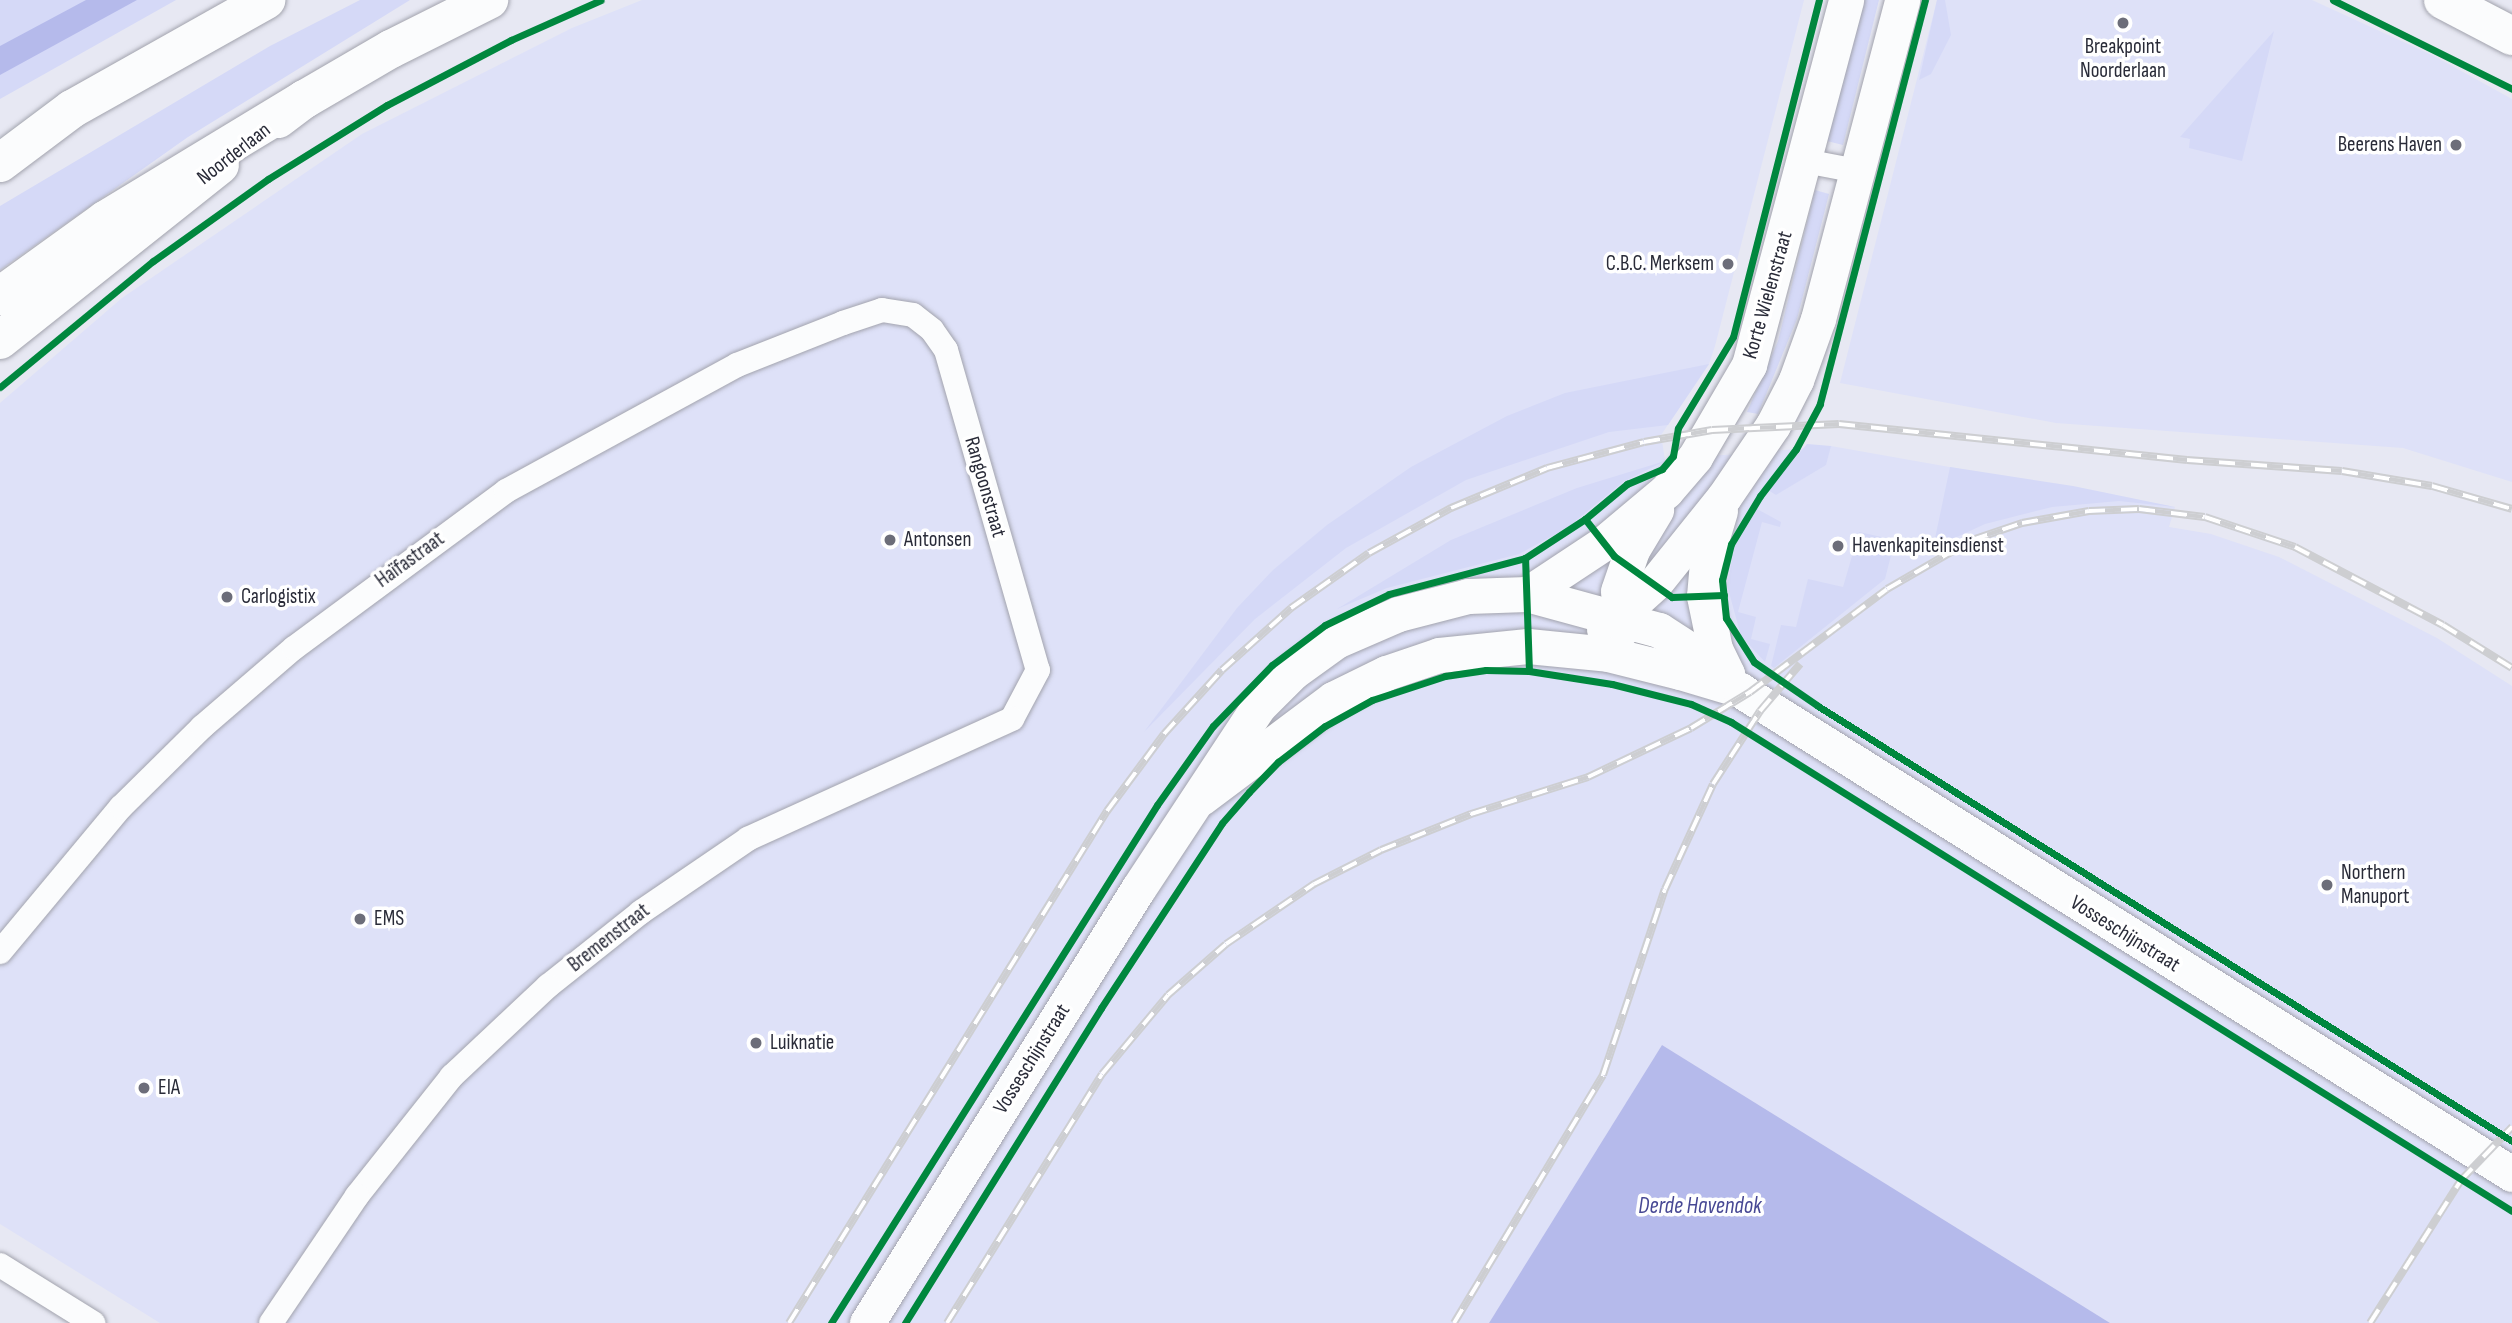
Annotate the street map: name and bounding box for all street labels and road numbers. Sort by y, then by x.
street label: Noorderlaan [192,118,276,190]
street label: Korte Wielenstraat [1738,228,1798,362]
street label: Rangoonstraat [959,434,1011,540]
street label: Haïfastraat [371,527,449,593]
street label: Vosseschijnstraat [2065,890,2185,978]
street label: Bremenstraat [563,898,655,978]
street label: Vosseschijnstraat [988,999,1076,1119]

